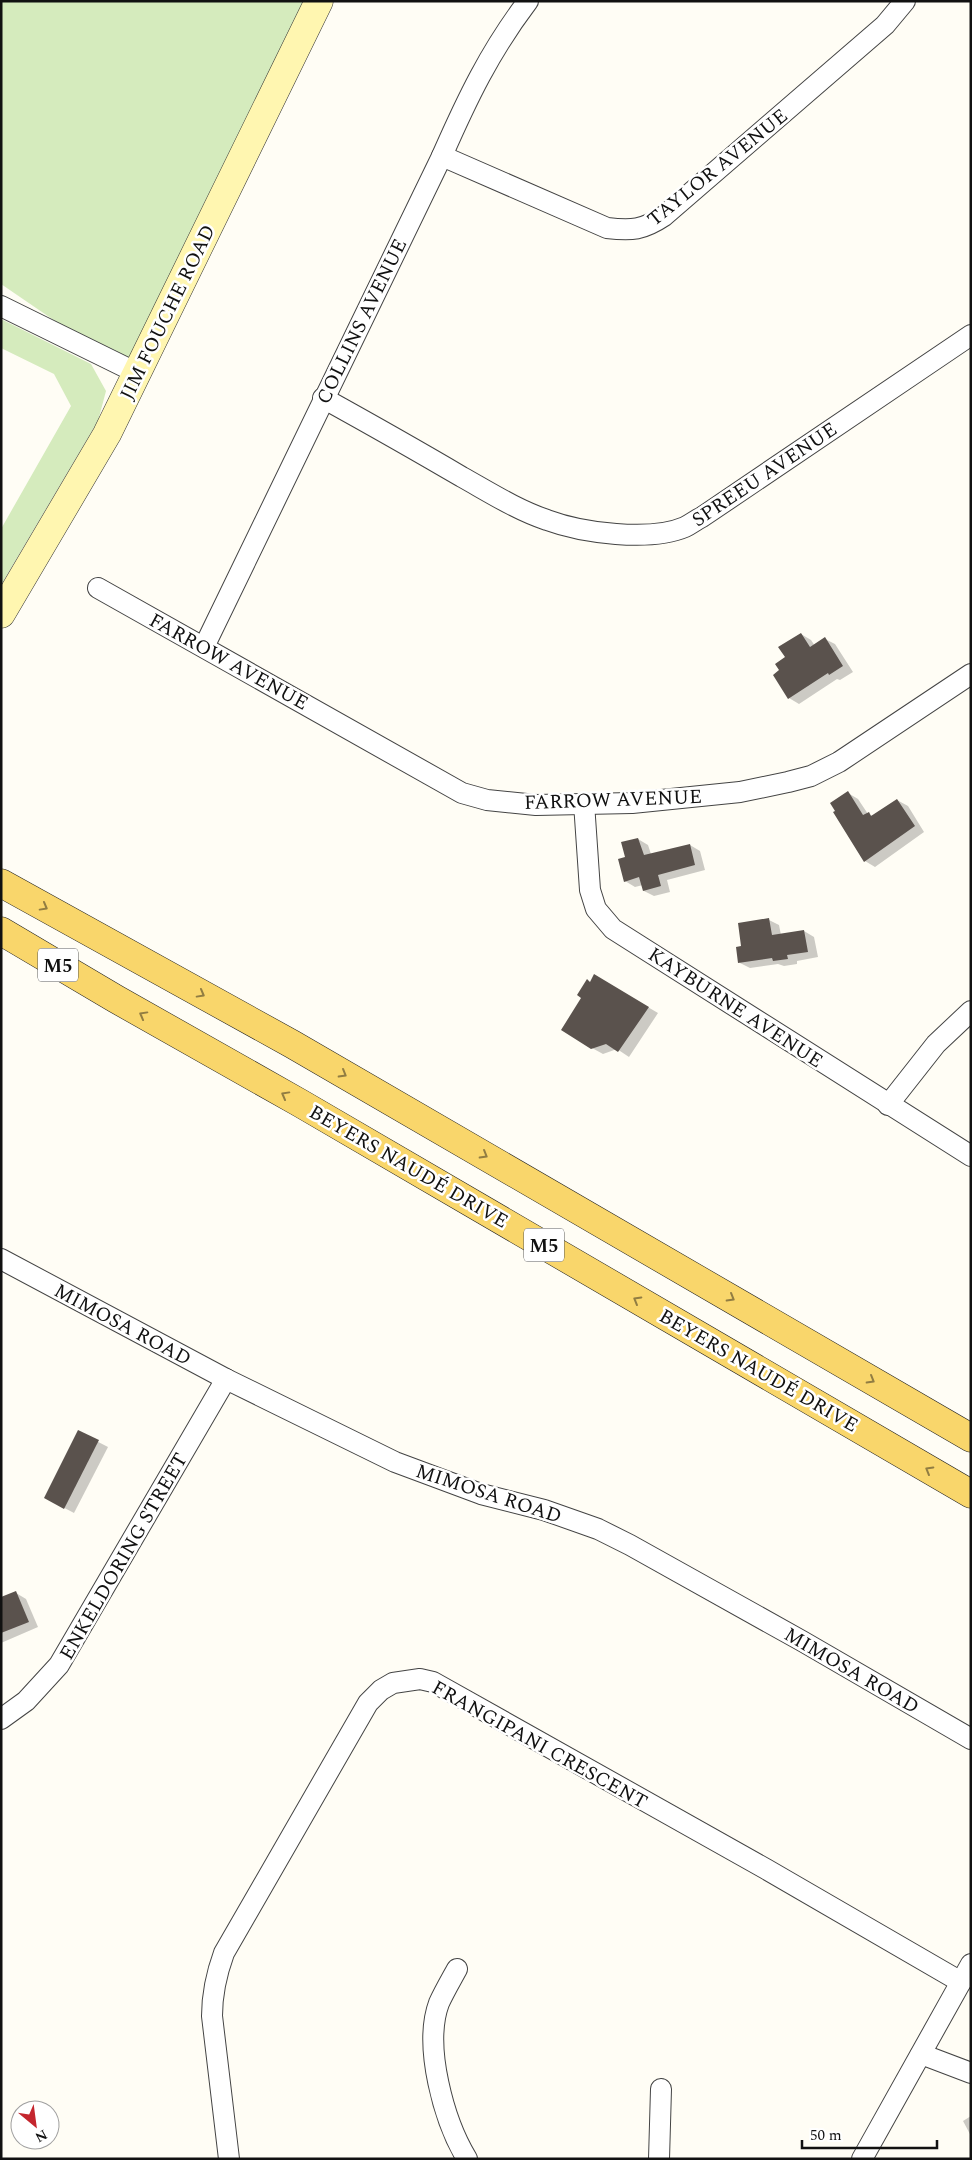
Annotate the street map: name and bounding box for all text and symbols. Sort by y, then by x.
street label: TAYLOR AVENUE [641,101,795,234]
street label: JIM FOUCHE ROAD [112,220,223,405]
street label: COLLINS AVENUE [309,234,415,409]
street label: SPREEU AVENUE [686,415,843,535]
street label: FARROW AVENUE [143,606,314,718]
street label: FARROW AVENUE [523,782,703,818]
one-way arrow [39,901,48,911]
street label: KAYBURNE AVENUE [642,940,829,1076]
road number: M5 [38,948,78,982]
one-way arrow [196,988,205,998]
one-way arrow [140,1011,149,1021]
one-way arrow [337,1068,346,1078]
one-way arrow [281,1091,290,1101]
street label: BEYERS NAUDÉ DRIVE [303,1097,514,1236]
one-way arrow [478,1149,487,1159]
road number: M5 [524,1228,564,1262]
street label: MIMOSA ROAD [48,1276,197,1374]
one-way arrow [725,1292,734,1302]
one-way arrow [634,1296,643,1306]
street label: BEYERS NAUDÉ DRIVE [653,1301,864,1440]
one-way arrow [866,1373,875,1383]
street label: ENKELDORING STREET [52,1447,196,1666]
street label: MIMOSA ROAD [412,1456,566,1532]
one-way arrow [925,1466,934,1476]
street label: MIMOSA ROAD [778,1620,925,1722]
street label: FRANGIPANI CRESCENT [426,1673,653,1817]
north arrow [10,2100,60,2150]
scale bar [802,2118,937,2150]
text: N [31,2124,51,2148]
text: 50 m [810,2124,842,2147]

